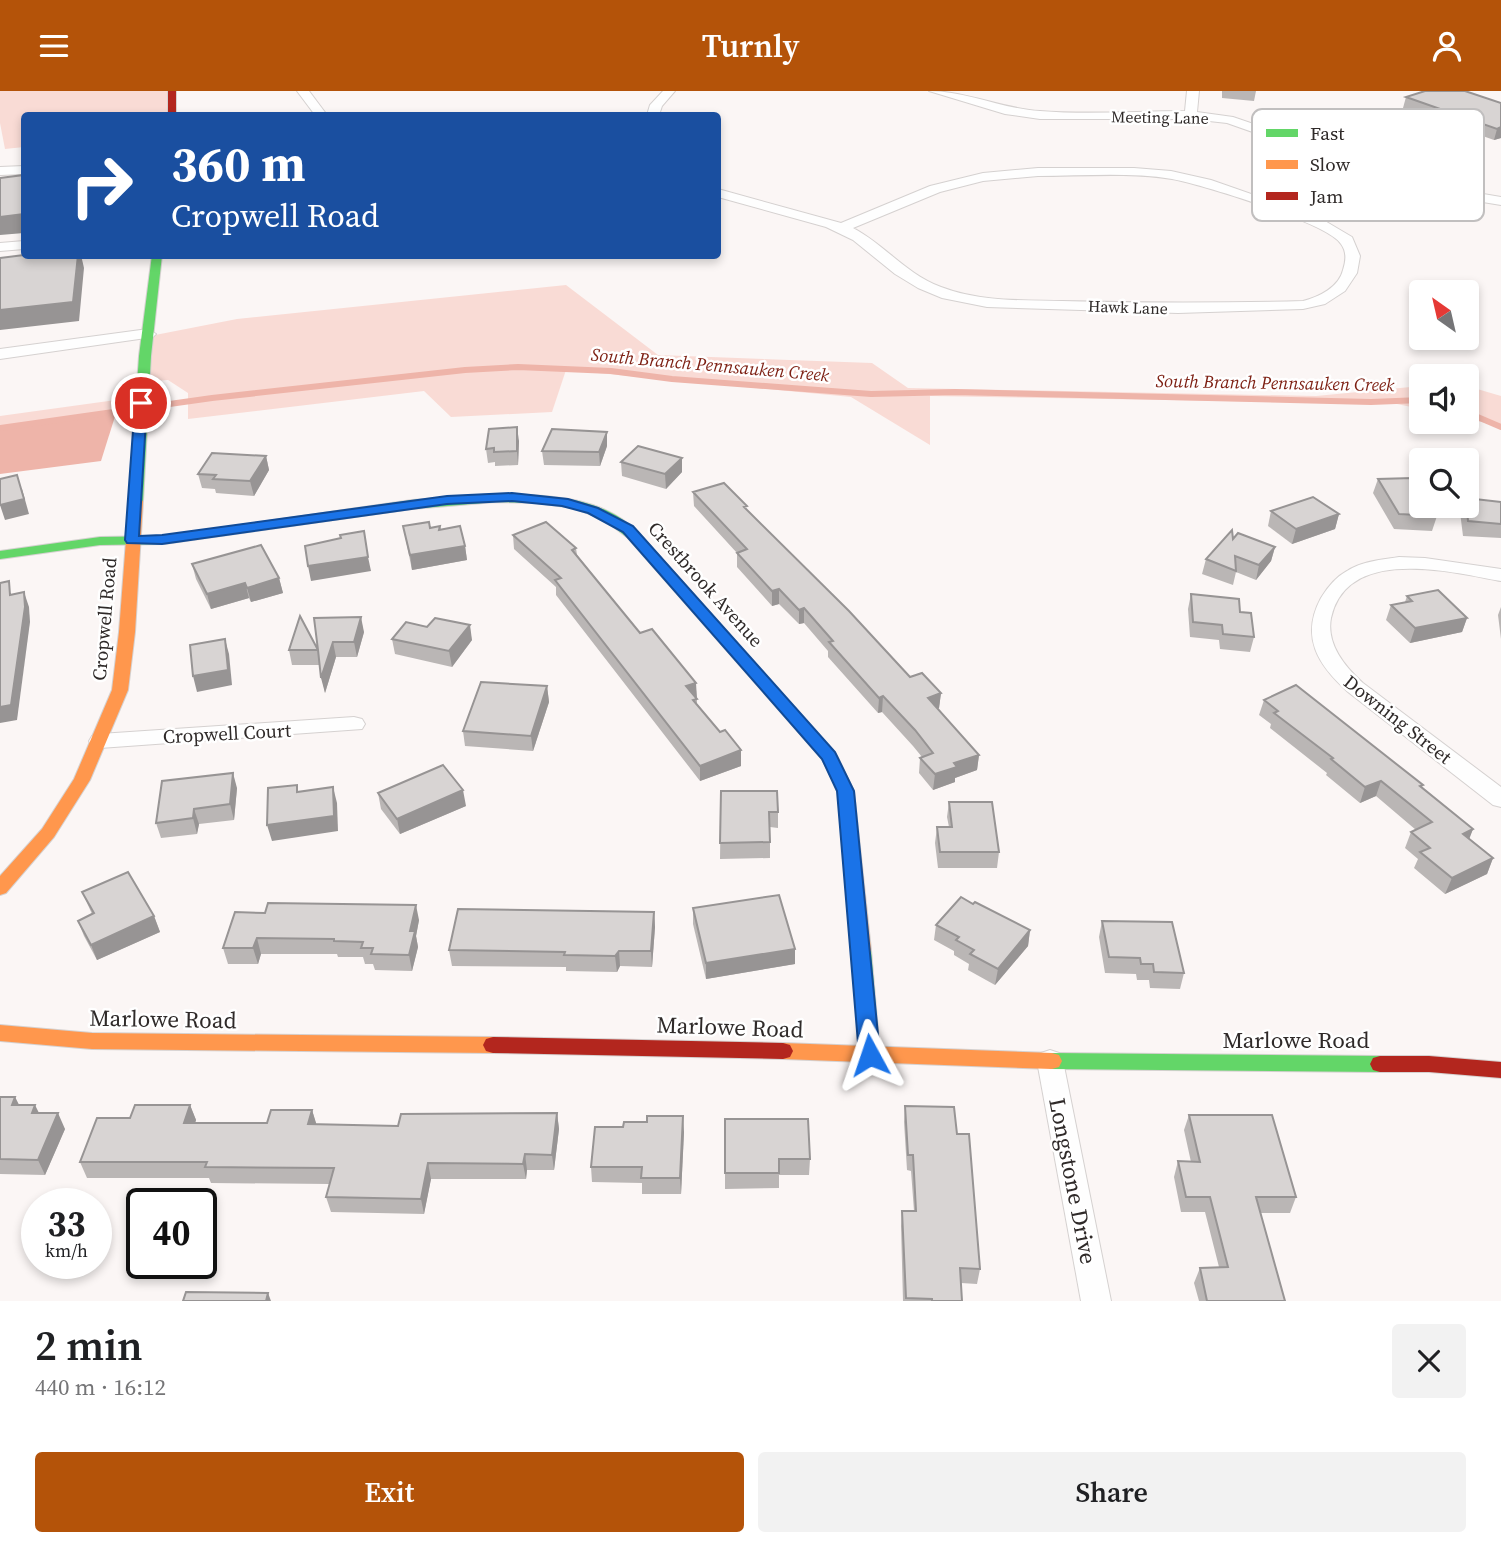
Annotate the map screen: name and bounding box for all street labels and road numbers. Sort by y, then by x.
street label: Meeting Lane [1111,105,1209,129]
street label: Hawk Lane [1088,295,1168,319]
street label: Crestbrook Avenue [643,516,769,652]
street label: Cropwell Road [86,556,122,682]
street label: Downing Street [1339,669,1458,770]
street label: Cropwell Court [162,717,293,749]
street label: Marlowe Road [89,1002,237,1036]
street label: Marlowe Road [656,1008,804,1046]
street label: Marlowe Road [1222,1024,1370,1056]
street label: Longstone Drive [1041,1095,1105,1267]

